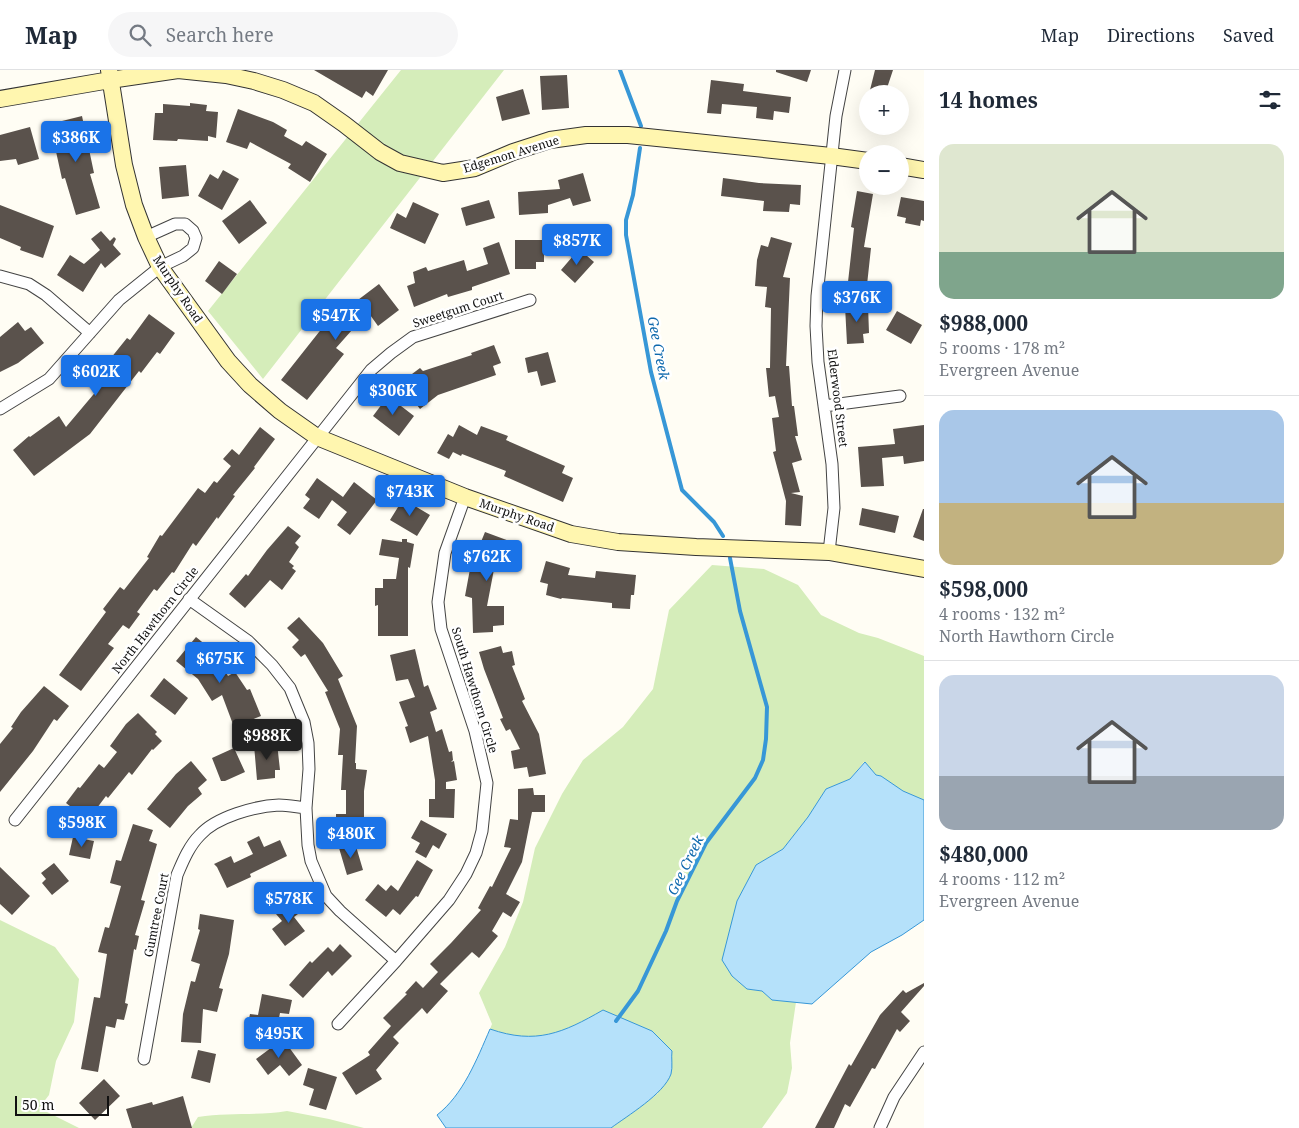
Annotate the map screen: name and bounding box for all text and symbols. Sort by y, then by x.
search box [108,12,458,57]
text: Map [25,18,78,51]
icon: search [126,21,154,49]
text: Search here [166,22,274,48]
text: Map [1041,23,1079,47]
text: Directions [1107,23,1195,47]
text: Saved [1223,23,1274,47]
map controls [859,85,909,195]
button: + [859,85,909,135]
text: 14 homes [939,86,1038,114]
icon: filters [1256,86,1284,114]
pin: $386K [41,121,111,163]
text: $386K [52,126,100,148]
street label: Edgemon Avenue [461,131,561,177]
button: − [859,145,909,195]
icon: home [1067,177,1157,267]
pin: $857K [542,224,612,266]
text: $857K [553,229,601,251]
street label: Murphy Road [149,252,207,327]
pin: $376K [822,280,892,323]
street label: Sweetgum Court [411,286,505,332]
text: $376K [833,286,881,308]
pin: $547K [301,298,371,341]
text: $547K [312,304,360,326]
text: $988,000 [939,309,1028,337]
water label: Gee Creek [644,315,675,382]
text: 5 rooms · 178 m² [939,337,1065,359]
street label: Elderwood Street [824,348,852,448]
pin: $602K [61,354,131,397]
text: Evergreen Avenue [939,359,1079,381]
text: $602K [72,360,120,382]
pin: $306K [358,374,428,416]
text: $306K [369,379,417,401]
icon: home [1067,442,1157,532]
pin: $743K [375,474,445,517]
text: $743K [386,480,434,502]
street label: Murphy Road [477,494,557,536]
pin: $762K [452,540,522,582]
text: $762K [463,545,511,567]
street label: North Hawthorn Circle [108,563,202,677]
text: $598,000 [939,575,1028,603]
text: 4 rooms · 132 m² [939,603,1065,625]
street label: South Hawthorn Circle [448,625,502,755]
text: North Hawthorn Circle [939,625,1114,647]
pin: $675K [185,642,255,684]
text: $675K [196,647,244,669]
icon: home [1067,707,1157,797]
pin: $988K [232,718,302,761]
text: $988K [243,724,291,746]
pin: $598K [47,806,117,848]
text: $598K [58,811,106,833]
pin: $480K [316,816,386,859]
text: $480K [327,822,375,844]
water label: Gee Creek [662,831,708,898]
text: $480,000 [939,840,1028,868]
text: 4 rooms · 112 m² [939,868,1065,890]
street label: Gumtree Court [140,872,172,958]
pin: $578K [254,882,324,924]
text: $578K [265,887,313,909]
text: Evergreen Avenue [939,890,1079,912]
pin: $495K [244,1016,314,1059]
text: $495K [255,1022,303,1044]
scale bar [15,1093,109,1116]
text: 50 m [22,1095,55,1114]

